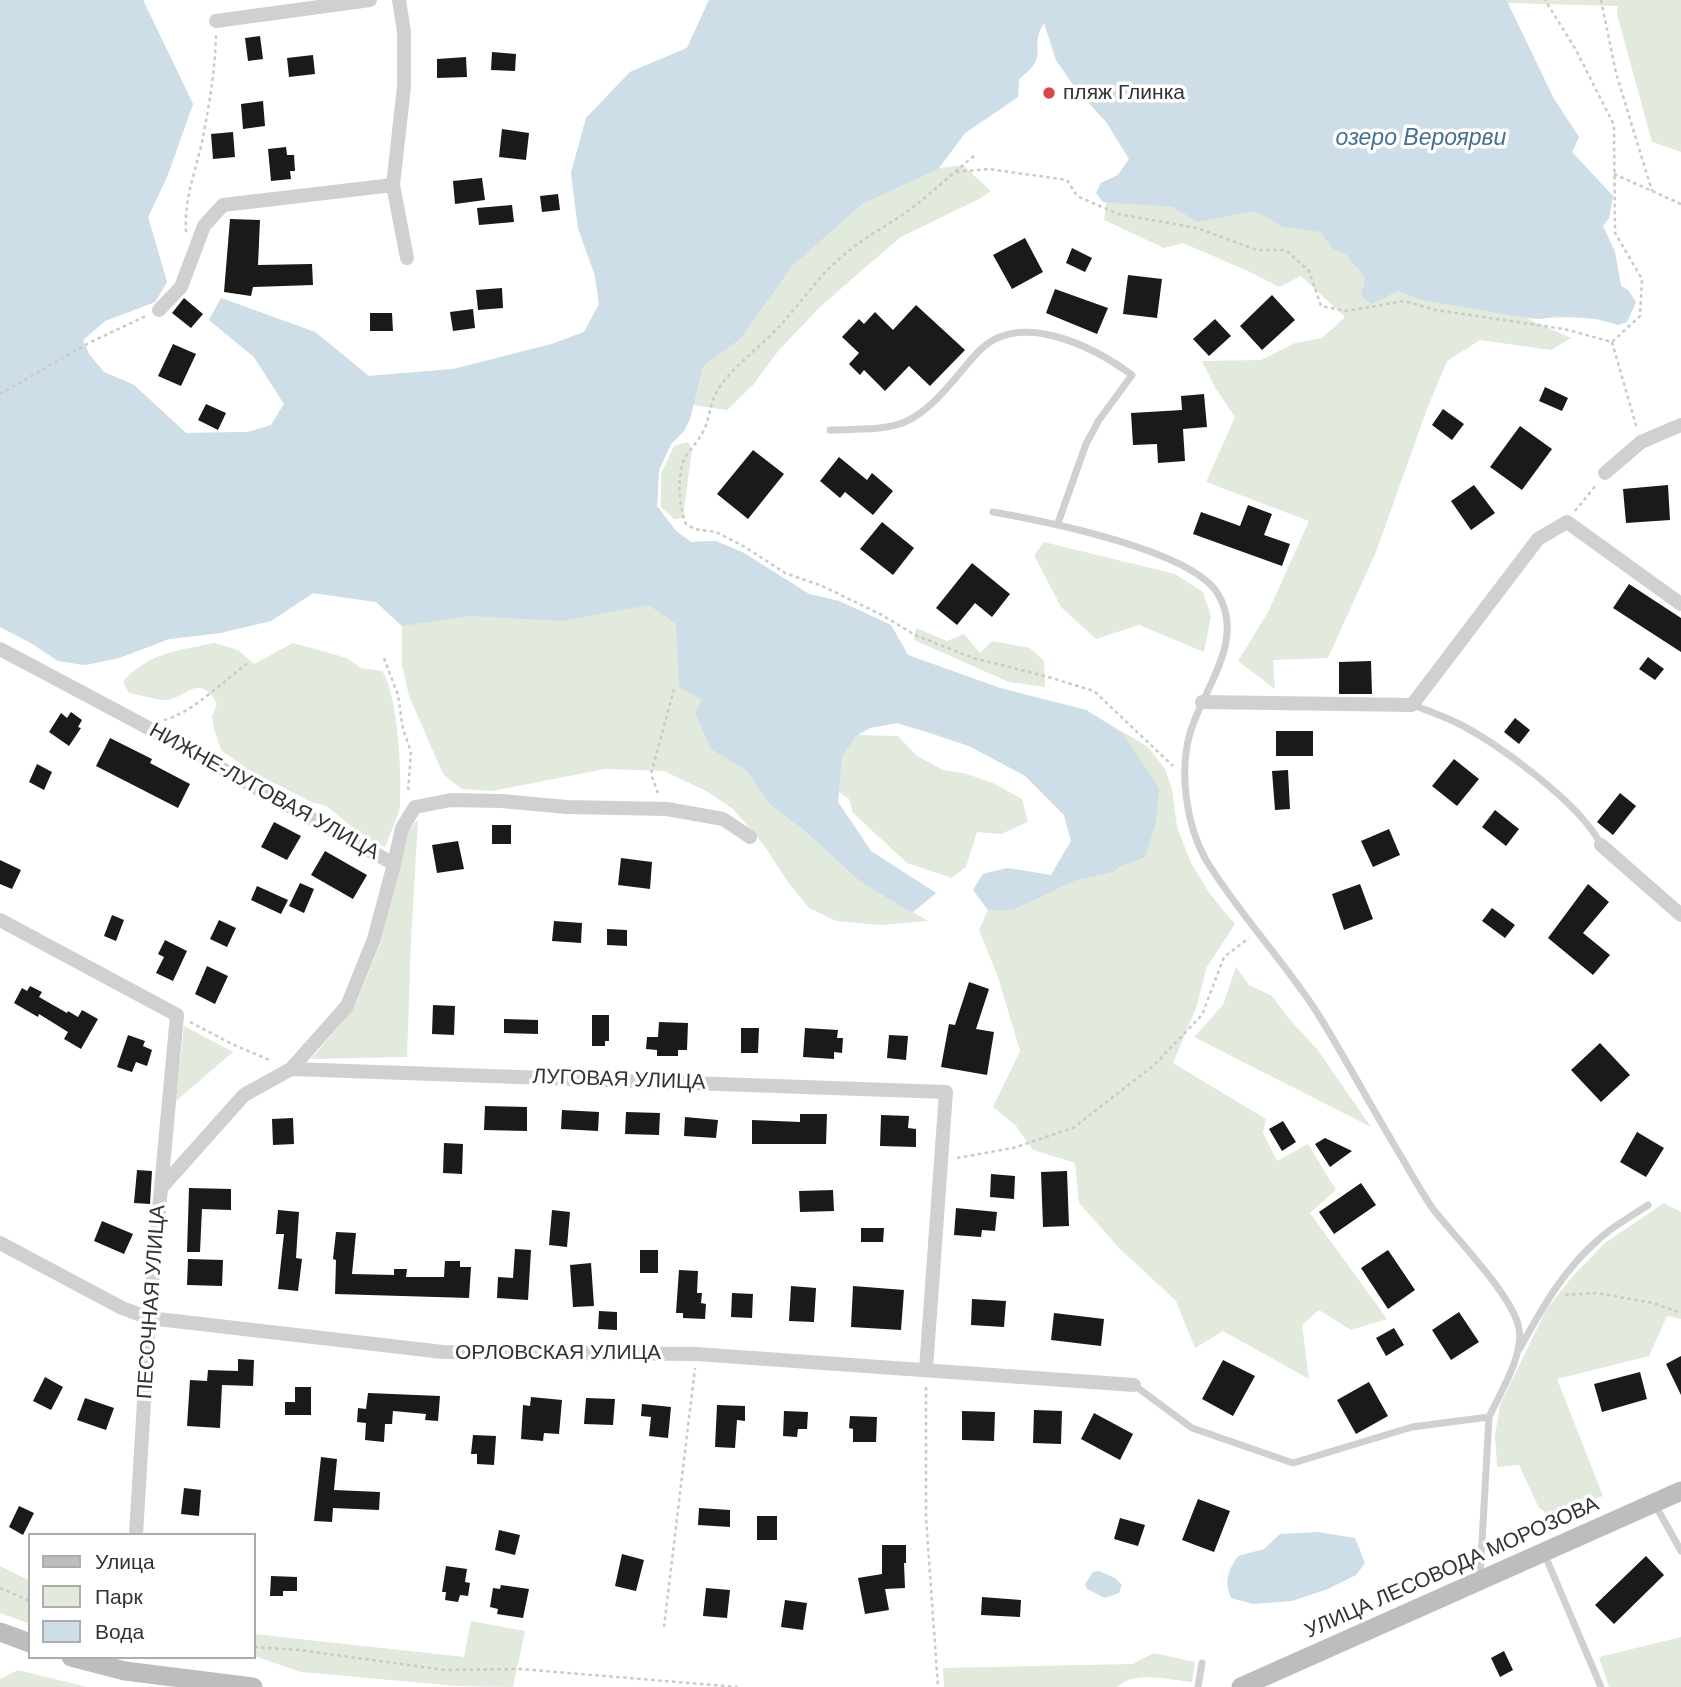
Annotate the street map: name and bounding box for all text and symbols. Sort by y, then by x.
place label: пляж Глинка [1063,80,1185,106]
marker: пляж Глинка [1041,85,1057,101]
water label: озеро Вероярви [1336,125,1506,153]
street label: НИЖНЕ-ЛУГОВАЯ УЛИЦА [145,718,383,866]
street label: ЛУГОВАЯ УЛИЦА [532,1064,706,1096]
street label: ПЕСОЧНАЯ УЛИЦА [133,1204,171,1400]
street label: ОРЛОВСКАЯ УЛИЦА [455,1340,661,1366]
street label: УЛИЦА ЛЕСОВОДА МОРОЗОВА [1301,1492,1603,1644]
legend [28,1533,256,1659]
text: Улица [95,1550,155,1573]
text: Парк [95,1585,143,1608]
text: Вода [95,1620,144,1643]

